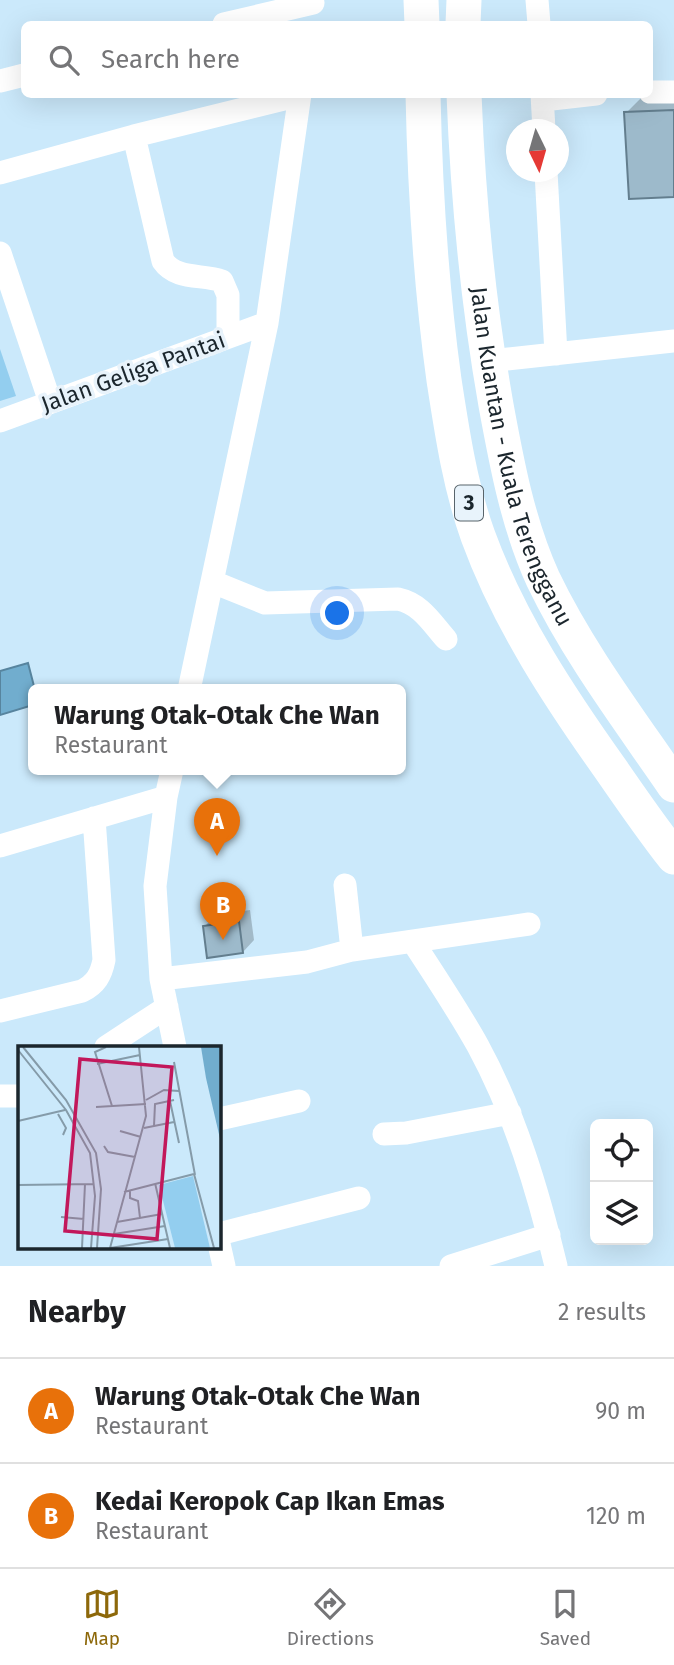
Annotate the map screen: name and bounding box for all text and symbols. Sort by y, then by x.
search box [21,21,653,98]
icon: search [45,41,83,79]
text: Search here [101,44,240,75]
north arrow [506,119,569,182]
street label: Jalan Kuantan - Kuala Terengganu [465,285,579,631]
street label: Jalan Geliga Pantai [37,326,229,418]
road number: 3 [455,486,483,520]
your location [320,596,354,630]
popup [28,684,406,775]
text: Warung Otak-Otak Che Wan [54,700,380,731]
text: Restaurant [54,731,168,759]
pin: A [194,798,240,856]
pin: B [200,882,246,940]
inset map [18,1046,220,1248]
map controls [590,1119,653,1245]
button: locate [590,1119,653,1182]
button: layers [590,1182,653,1245]
text: Nearby [28,1294,126,1330]
text: 2 results [558,1298,646,1326]
text: Warung Otak-Otak Che Wan [95,1381,420,1412]
text: A [44,1397,58,1425]
text: 90 m [595,1397,646,1425]
text: Restaurant [95,1412,208,1440]
text: Kedai Keropok Cap Ikan Emas [95,1486,445,1517]
text: B [44,1502,58,1530]
text: 120 m [586,1502,646,1530]
text: Restaurant [95,1517,208,1545]
tab: Map [83,1585,121,1650]
tab: Directions [287,1585,374,1650]
tab: Saved [540,1585,591,1650]

